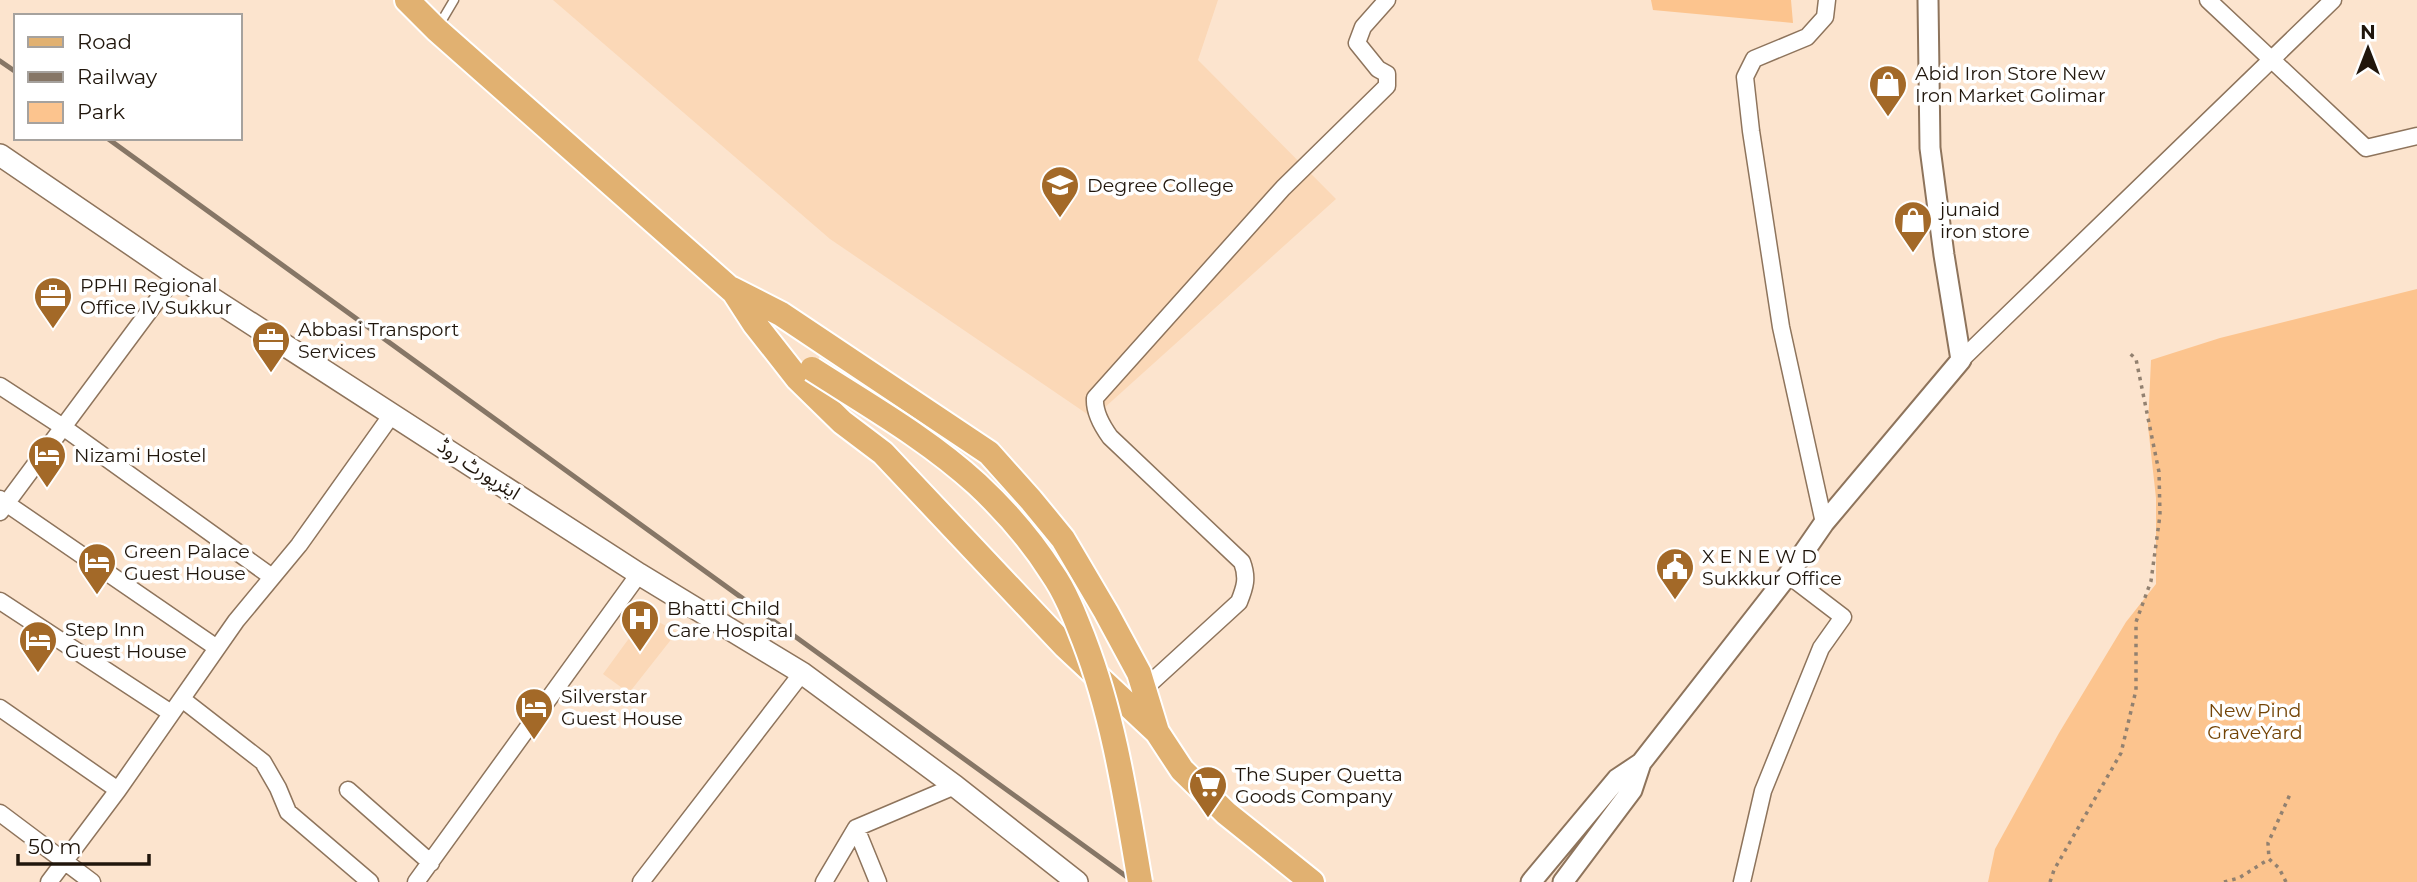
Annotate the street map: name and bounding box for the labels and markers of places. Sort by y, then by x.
place label: Abid Iron Store New Iron Market Golimar [1915,62,2106,107]
shop icon: Abid Iron Store New Iron Market Golimar [1867,63,1909,118]
school or university icon: Degree College [1039,164,1081,219]
place label: Degree College [1087,174,1234,197]
place label: junaid iron store [1938,198,2030,243]
shop icon: junaid iron store [1892,199,1934,254]
place label: PPHI Regional Office IV Sukkur [80,274,232,319]
office icon: PPHI Regional Office IV Sukkur [32,275,74,330]
place label: Abbasi Transport Services [298,318,459,363]
office icon: Abbasi Transport Services [250,319,292,374]
hotel icon: Nizami Hostel [26,434,68,489]
place label: Nizami Hostel [74,444,206,467]
place label: Green Palace Guest House [124,540,250,585]
hotel icon: Green Palace Guest House [76,541,118,596]
place label: X E N E W D Sukkkur Office [1702,545,1842,590]
public building icon: X E N E W D Sukkkur Office [1654,546,1696,601]
place label: Bhatti Child Care Hospital [667,597,793,642]
hospital icon: Bhatti Child Care Hospital [619,598,661,653]
place label: Step Inn Guest House [65,618,187,663]
hotel icon: Step Inn Guest House [17,619,59,674]
place label: Silverstar Guest House [561,685,683,730]
hotel icon: Silverstar Guest House [513,686,555,741]
place label: The Super Quetta Goods Company [1235,763,1403,808]
supermarket icon: The Super Quetta Goods Company [1187,764,1229,819]

